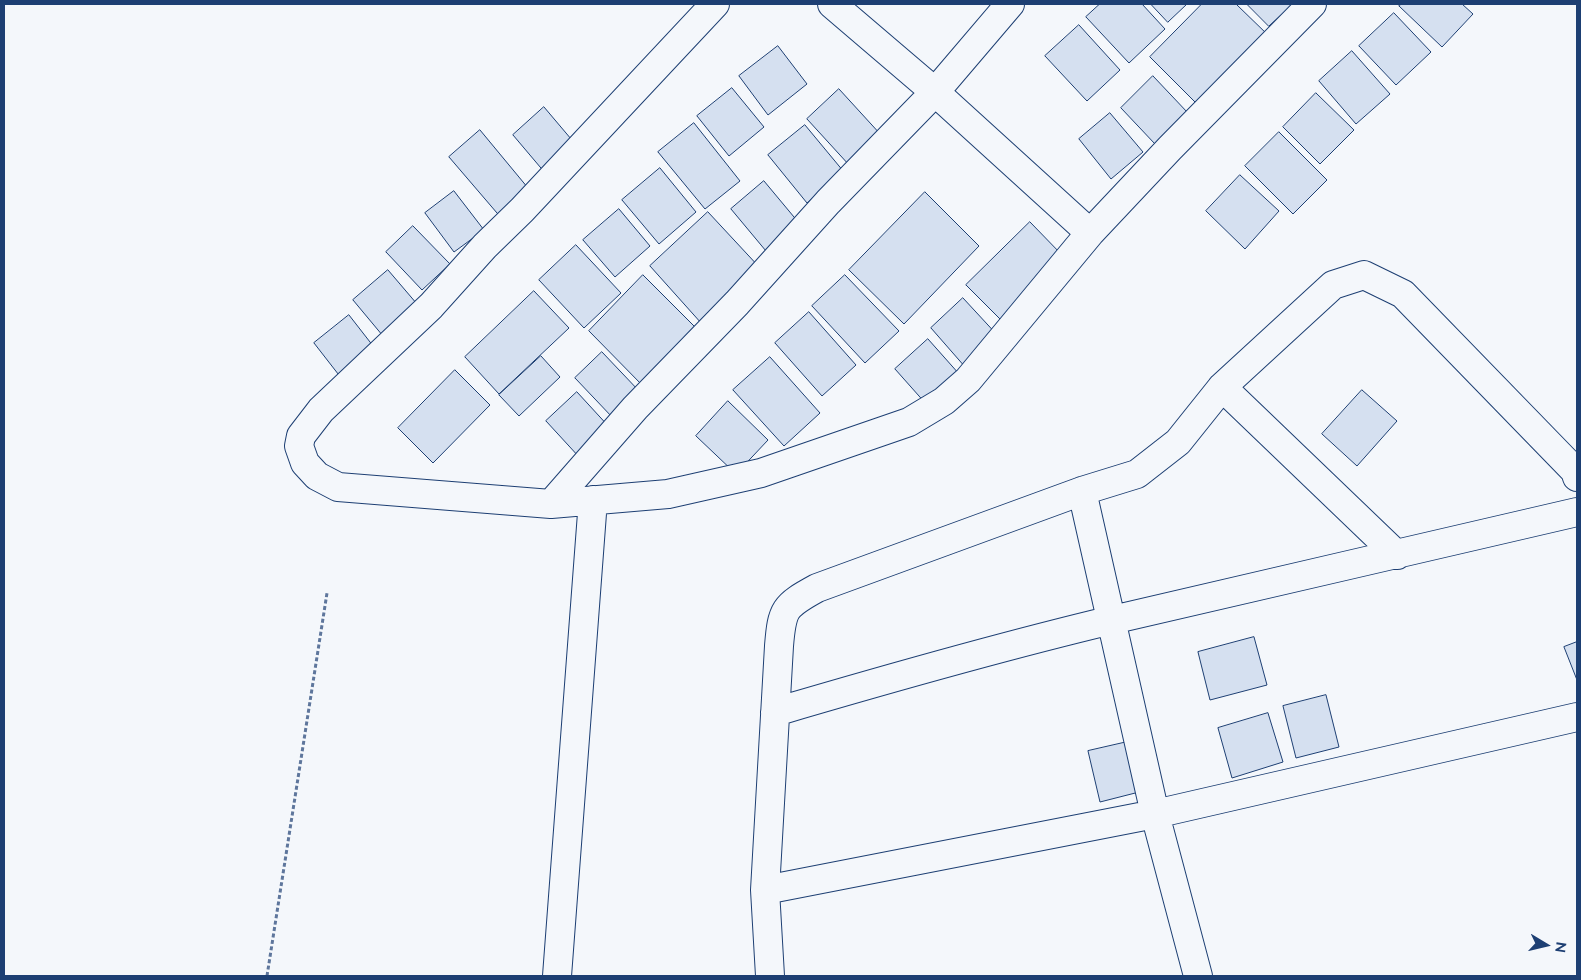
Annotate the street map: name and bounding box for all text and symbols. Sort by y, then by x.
north arrow [1521,920,1571,970]
text: N [1552,941,1570,954]

